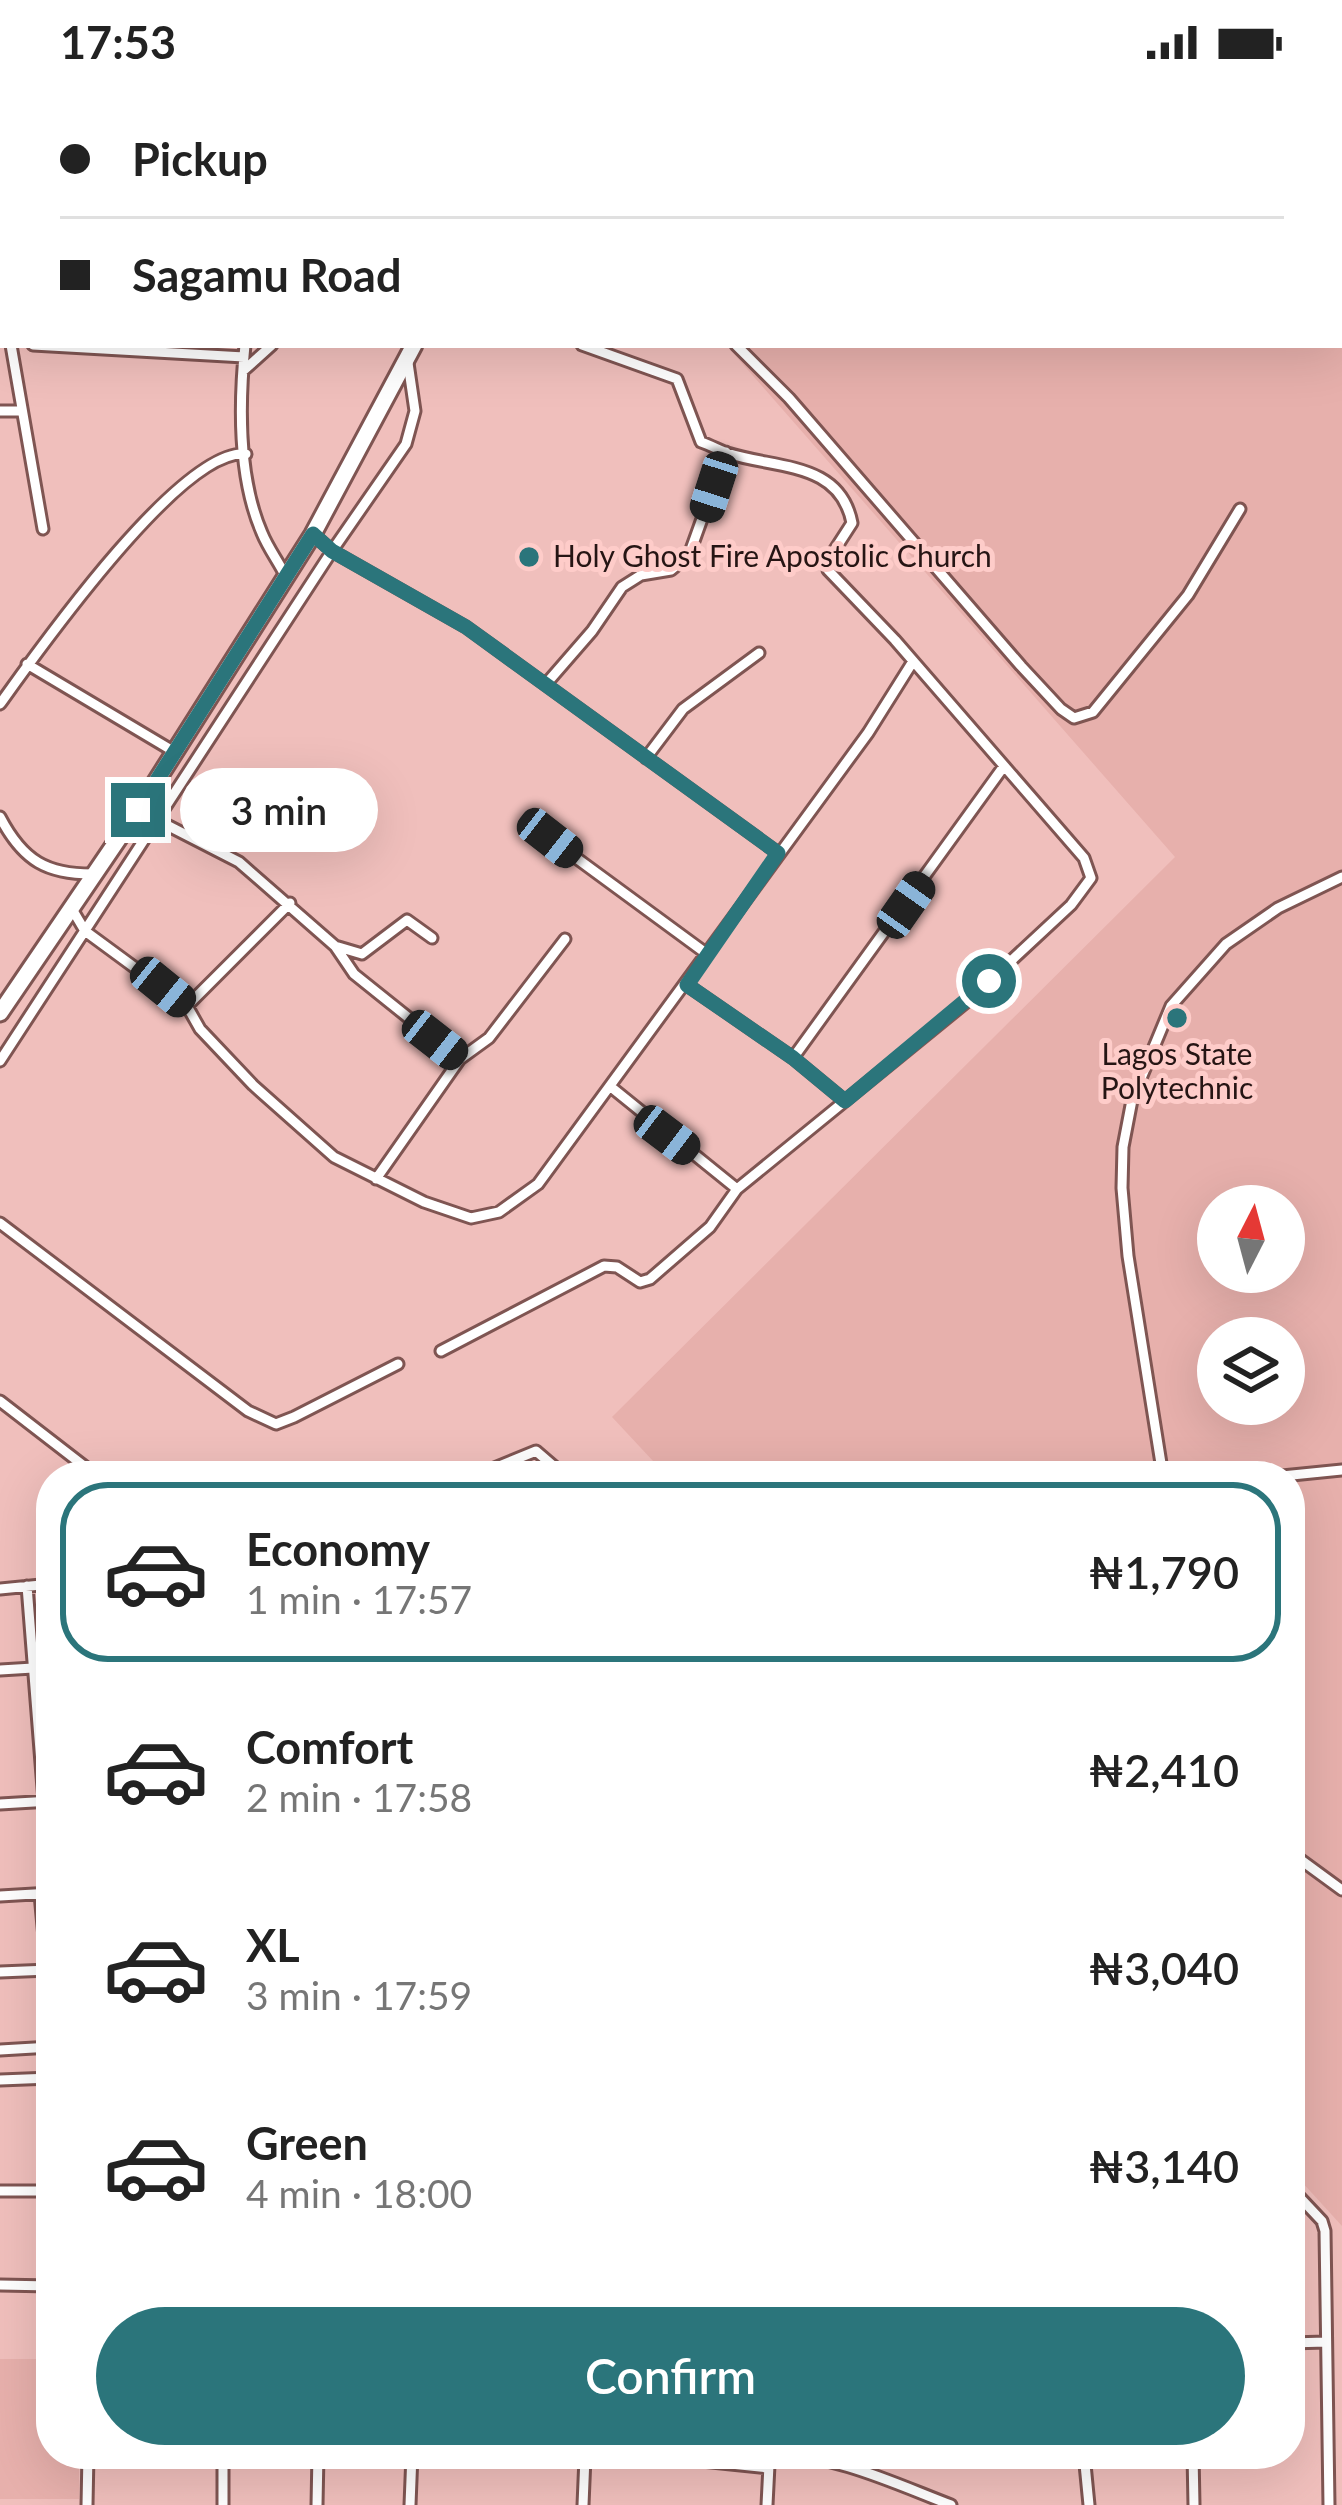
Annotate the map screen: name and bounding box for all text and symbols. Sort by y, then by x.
text: 17:53 [60,15,176,69]
text: Pickup [132,132,268,186]
text: Sagamu Road [132,248,401,302]
car [686,447,742,527]
place label: Holy Ghost Fire Apostolic Church [553,537,992,573]
marker: Holy Ghost Fire Apostolic Church [516,544,542,570]
callout: 3 min [180,768,378,852]
route end [111,783,165,837]
text: 3 min [231,787,327,833]
car [511,802,589,874]
car [871,865,941,945]
car [124,950,202,1024]
route start [962,954,1016,1008]
car [396,1004,474,1076]
marker: Lagos State Polytechnic [1164,1005,1190,1031]
place label: Lagos State Polytechnic [1101,1035,1253,1105]
car [627,1099,707,1171]
north arrow [1197,1185,1305,1293]
map controls [1197,1185,1305,1425]
button: layers [1197,1317,1305,1425]
icon: car [102,1518,210,1626]
text: Economy [246,1522,430,1576]
text: ₦1,790 [1088,1545,1239,1599]
text: 1 min · 17:57 [246,1576,472,1622]
icon: car [102,1716,210,1824]
text: Comfort [246,1720,413,1774]
text: ₦2,410 [1088,1743,1239,1797]
text: 2 min · 17:58 [246,1774,472,1820]
icon: car [102,1914,210,2022]
text: XL [246,1918,300,1972]
text: ₦3,040 [1088,1941,1239,1995]
text: 3 min · 17:59 [246,1972,472,2018]
icon: car [102,2112,210,2220]
text: Green [246,2116,368,2170]
text: ₦3,140 [1088,2139,1239,2193]
text: 4 min · 18:00 [246,2170,472,2216]
button: Confirm [96,2307,1245,2445]

